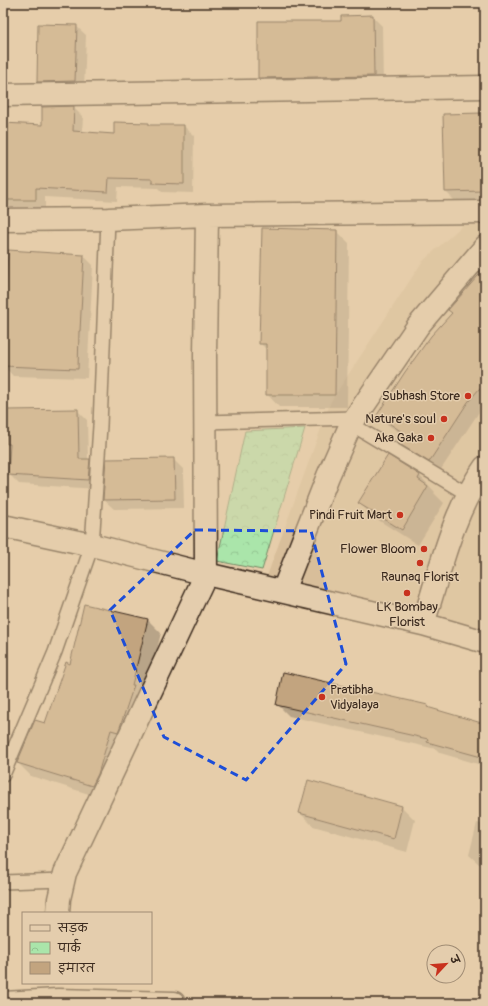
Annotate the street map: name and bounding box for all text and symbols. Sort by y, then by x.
place label: Subhash Store [382,388,461,404]
marker: Subhash Store [463,391,473,401]
place label: Nature's soul [365,411,436,427]
marker: Nature's soul [439,414,449,424]
place label: Aka Gaka [374,430,423,446]
marker: Aka Gaka [426,433,436,443]
place label: Pindi Fruit Mart [309,507,393,523]
marker: Pindi Fruit Mart [395,510,405,520]
place label: Flower Bloom [340,541,416,557]
marker: Flower Bloom [419,544,429,554]
marker: Raunaq Florist [415,558,425,568]
place label: Raunaq Florist [381,569,460,585]
marker: LK Bombay Florist [402,588,412,598]
place label: LK Bombay Florist [376,599,438,630]
place label: Pratibha Vidyalaya [330,682,379,713]
marker: Pratibha Vidyalaya [317,692,327,702]
legend [22,912,152,984]
text: सड़क [57,921,89,936]
text: पार्क [57,938,82,956]
north arrow [426,944,466,984]
text: उ [447,953,463,967]
text: इमारत [58,961,96,976]

